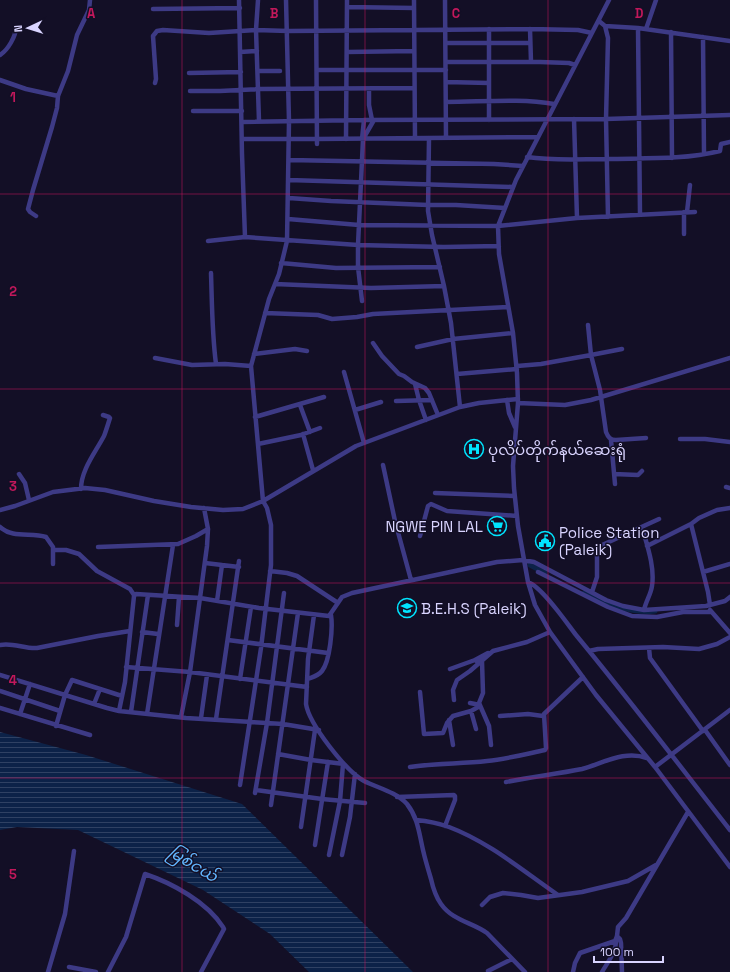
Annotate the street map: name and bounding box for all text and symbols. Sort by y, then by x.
text: A [87,5,96,22]
text: B [270,5,279,22]
text: C [452,5,460,22]
text: D [635,5,644,22]
north arrow [8,8,48,48]
text: N [11,25,25,33]
text: 1 [10,89,16,106]
text: 2 [9,283,17,300]
hospital icon: ပုလိပ်တိုက်နယ်ဆေးရုံ [463,438,485,460]
place label: ပုလိပ်တိုက်နယ်ဆေးရုံ [488,440,626,462]
text: 3 [9,478,17,495]
supermarket icon: NGWE PIN LAL [486,515,508,537]
place label: NGWE PIN LAL [385,517,483,536]
place label: Police Station (Paleik) [559,523,659,560]
public building icon: Police Station (Paleik) [534,530,556,552]
school or university icon: B.E.H.S (Paleik) [396,597,418,619]
place label: B.E.H.S (Paleik) [421,599,527,619]
text: 4 [9,672,17,689]
water label: မြစ်ငယ် [163,840,224,890]
text: 5 [9,866,17,883]
scale bar [594,938,663,964]
text: 100 m [600,944,634,960]

